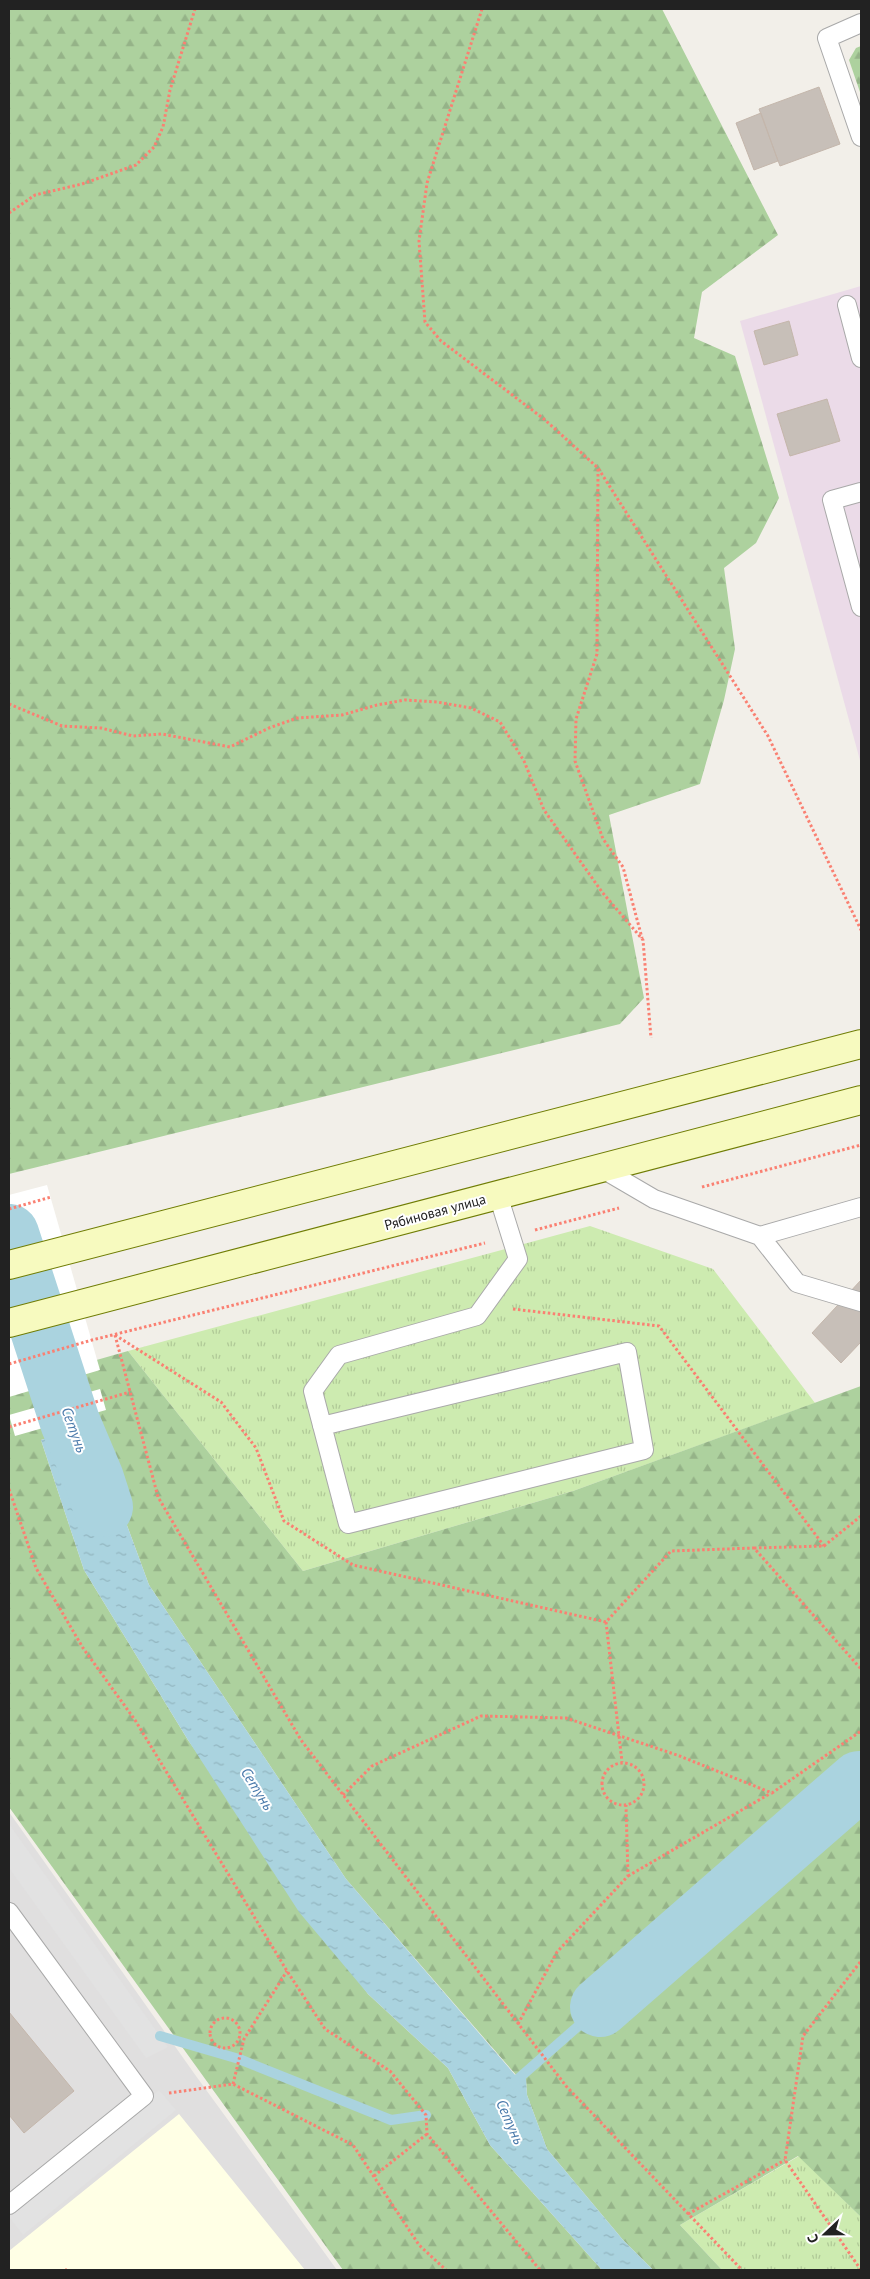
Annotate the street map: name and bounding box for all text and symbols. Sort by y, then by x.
street label: Рябиновая улица [382,1190,488,1234]
water label: Сетунь [57,1404,92,1455]
water label: Сетунь [237,1764,278,1814]
water label: Сетунь [492,2096,529,2147]
north arrow [800,2209,850,2259]
text: С [803,2232,823,2246]

